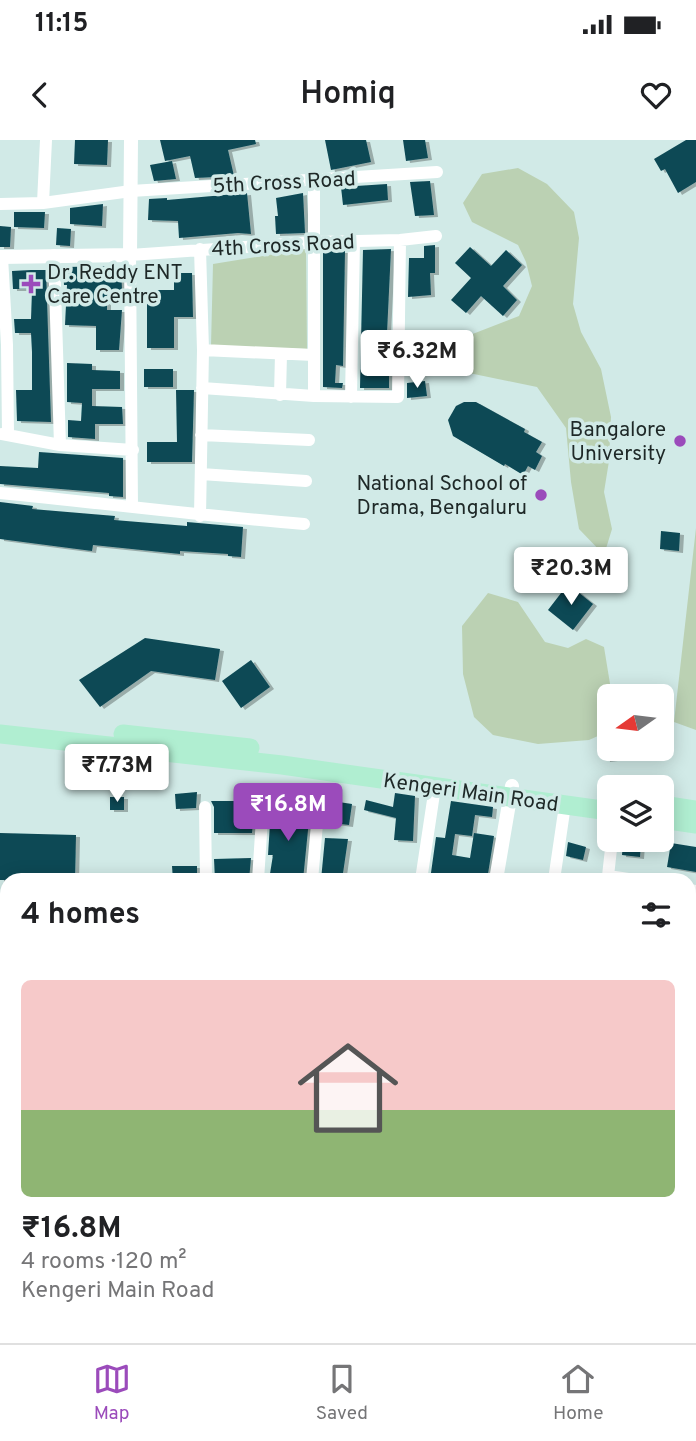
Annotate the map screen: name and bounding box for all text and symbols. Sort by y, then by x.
text: 11:15 [35,8,88,41]
text: Homiq [300,75,396,115]
icon: back [21,76,59,114]
icon: heart [637,76,675,114]
street label: 5th Cross Road [212,166,356,201]
street label: 4th Cross Road [211,229,355,264]
place label: Dr. Reddy ENT Care Centre [47,260,183,311]
marker: Dr. Reddy ENT Care Centre [21,274,41,294]
pin: ₹6.32M [360,330,474,390]
text: ₹6.32M [377,338,457,367]
place label: Bangalore University [570,417,666,468]
marker: Bangalore University [672,433,688,449]
place label: National School of Drama, Bengaluru [357,471,527,522]
marker: National School of Drama, Bengaluru [533,487,549,503]
pin: ₹20.3M [514,547,628,607]
text: ₹20.3M [530,555,612,584]
north arrow [597,684,674,761]
map controls [597,684,674,852]
pin: ₹7.73M [60,744,174,804]
text: ₹7.73M [81,752,153,781]
street label: Kengeri Main Road [381,768,560,819]
button: layers [597,775,674,852]
pin: ₹16.8M [231,784,345,843]
text: ₹16.8M [249,791,327,820]
icon: filters [637,896,675,934]
text: 4 homes [21,897,140,934]
icon: home [285,1025,411,1151]
text: ₹16.8M [21,1211,121,1248]
text: 4 rooms · 120 m² [21,1248,187,1277]
text: Kengeri Main Road [21,1277,214,1306]
tab: Map [93,1360,131,1426]
tab: Saved [316,1360,368,1426]
tab: Home [553,1360,603,1426]

